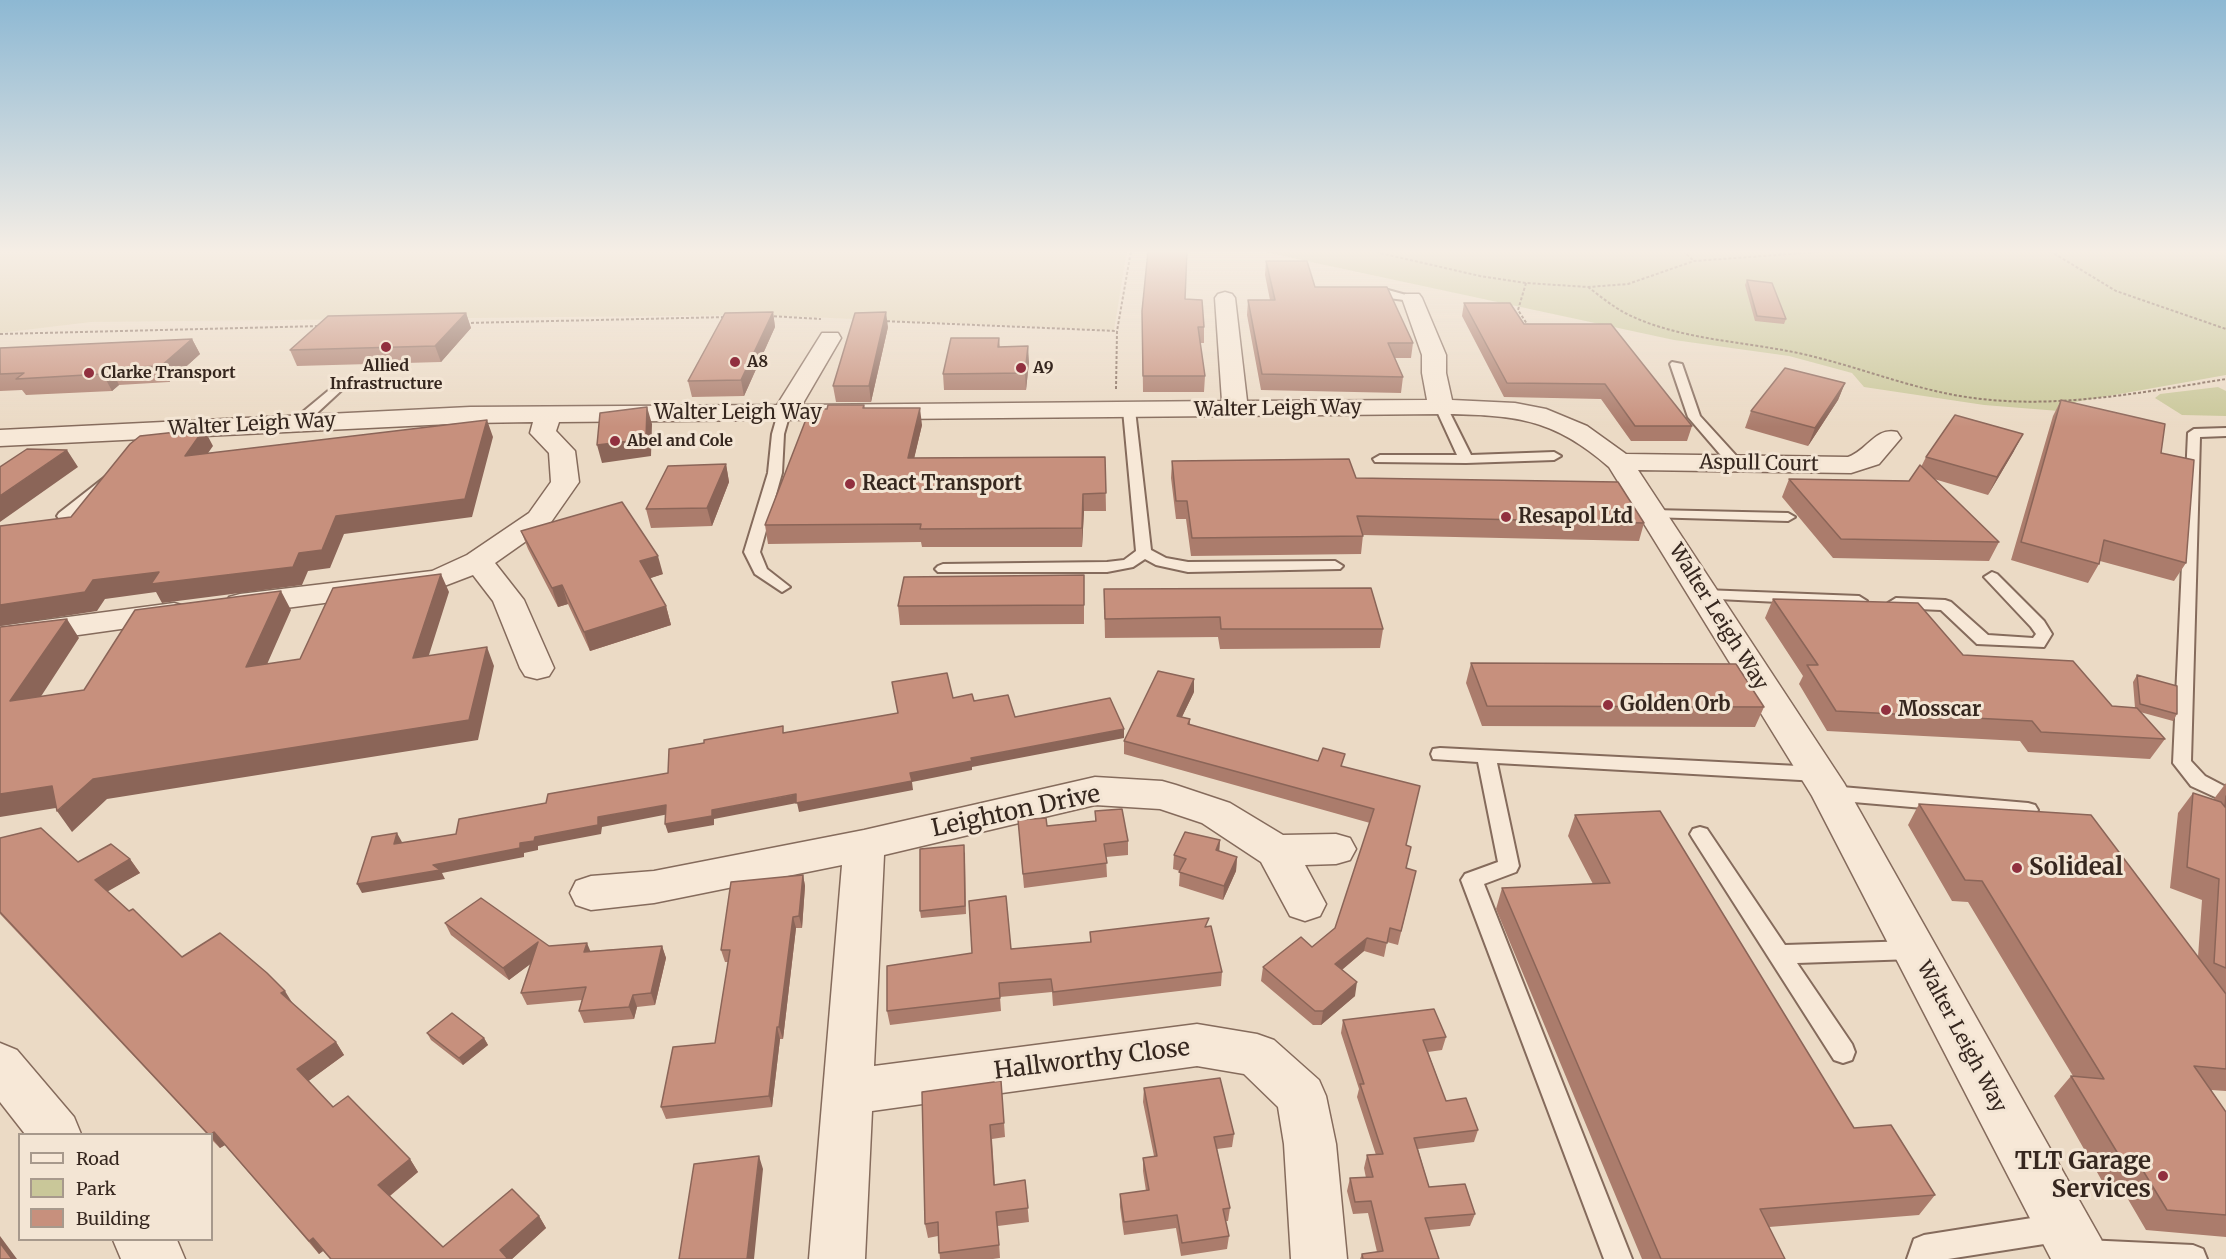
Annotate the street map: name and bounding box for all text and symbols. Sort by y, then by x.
marker: Allied Infrastructure [379,340,393,354]
place label: A8 [747,352,768,372]
marker: A8 [728,355,742,369]
place label: Allied Infrastructure [330,356,442,394]
place label: A9 [1033,358,1054,378]
marker: A9 [1014,361,1028,375]
place label: Clarke Transport [101,363,236,383]
marker: Clarke Transport [82,366,96,380]
street label: Walter Leigh Way [1194,396,1362,422]
street label: Walter Leigh Way [654,401,822,425]
street label: Walter Leigh Way [168,409,336,441]
place label: Abel and Cole [627,431,733,451]
marker: Abel and Cole [608,434,622,448]
street label: Aspull Court [1699,451,1819,477]
place label: React Transport [862,472,1022,496]
marker: React Transport [843,477,857,491]
place label: Resapol Ltd [1518,505,1633,529]
marker: Resapol Ltd [1499,510,1513,524]
street label: Walter Leigh Way [1663,540,1773,694]
place label: Golden Orb [1620,693,1731,717]
marker: Golden Orb [1601,698,1615,712]
place label: Mosscar [1898,698,1981,722]
marker: Mosscar [1879,703,1893,717]
street label: Leighton Drive [929,780,1103,844]
place label: Solideal [2029,854,2123,882]
marker: Solideal [2010,861,2024,875]
street label: Walter Leigh Way [1911,957,2011,1117]
street label: Hallworthy Close [992,1034,1192,1086]
legend [18,1133,213,1241]
text: Road [76,1147,120,1170]
place label: TLT Garage Services [2015,1148,2151,1204]
marker: TLT Garage Services [2156,1169,2170,1183]
text: Park [76,1177,116,1200]
text: Building [76,1207,150,1230]

